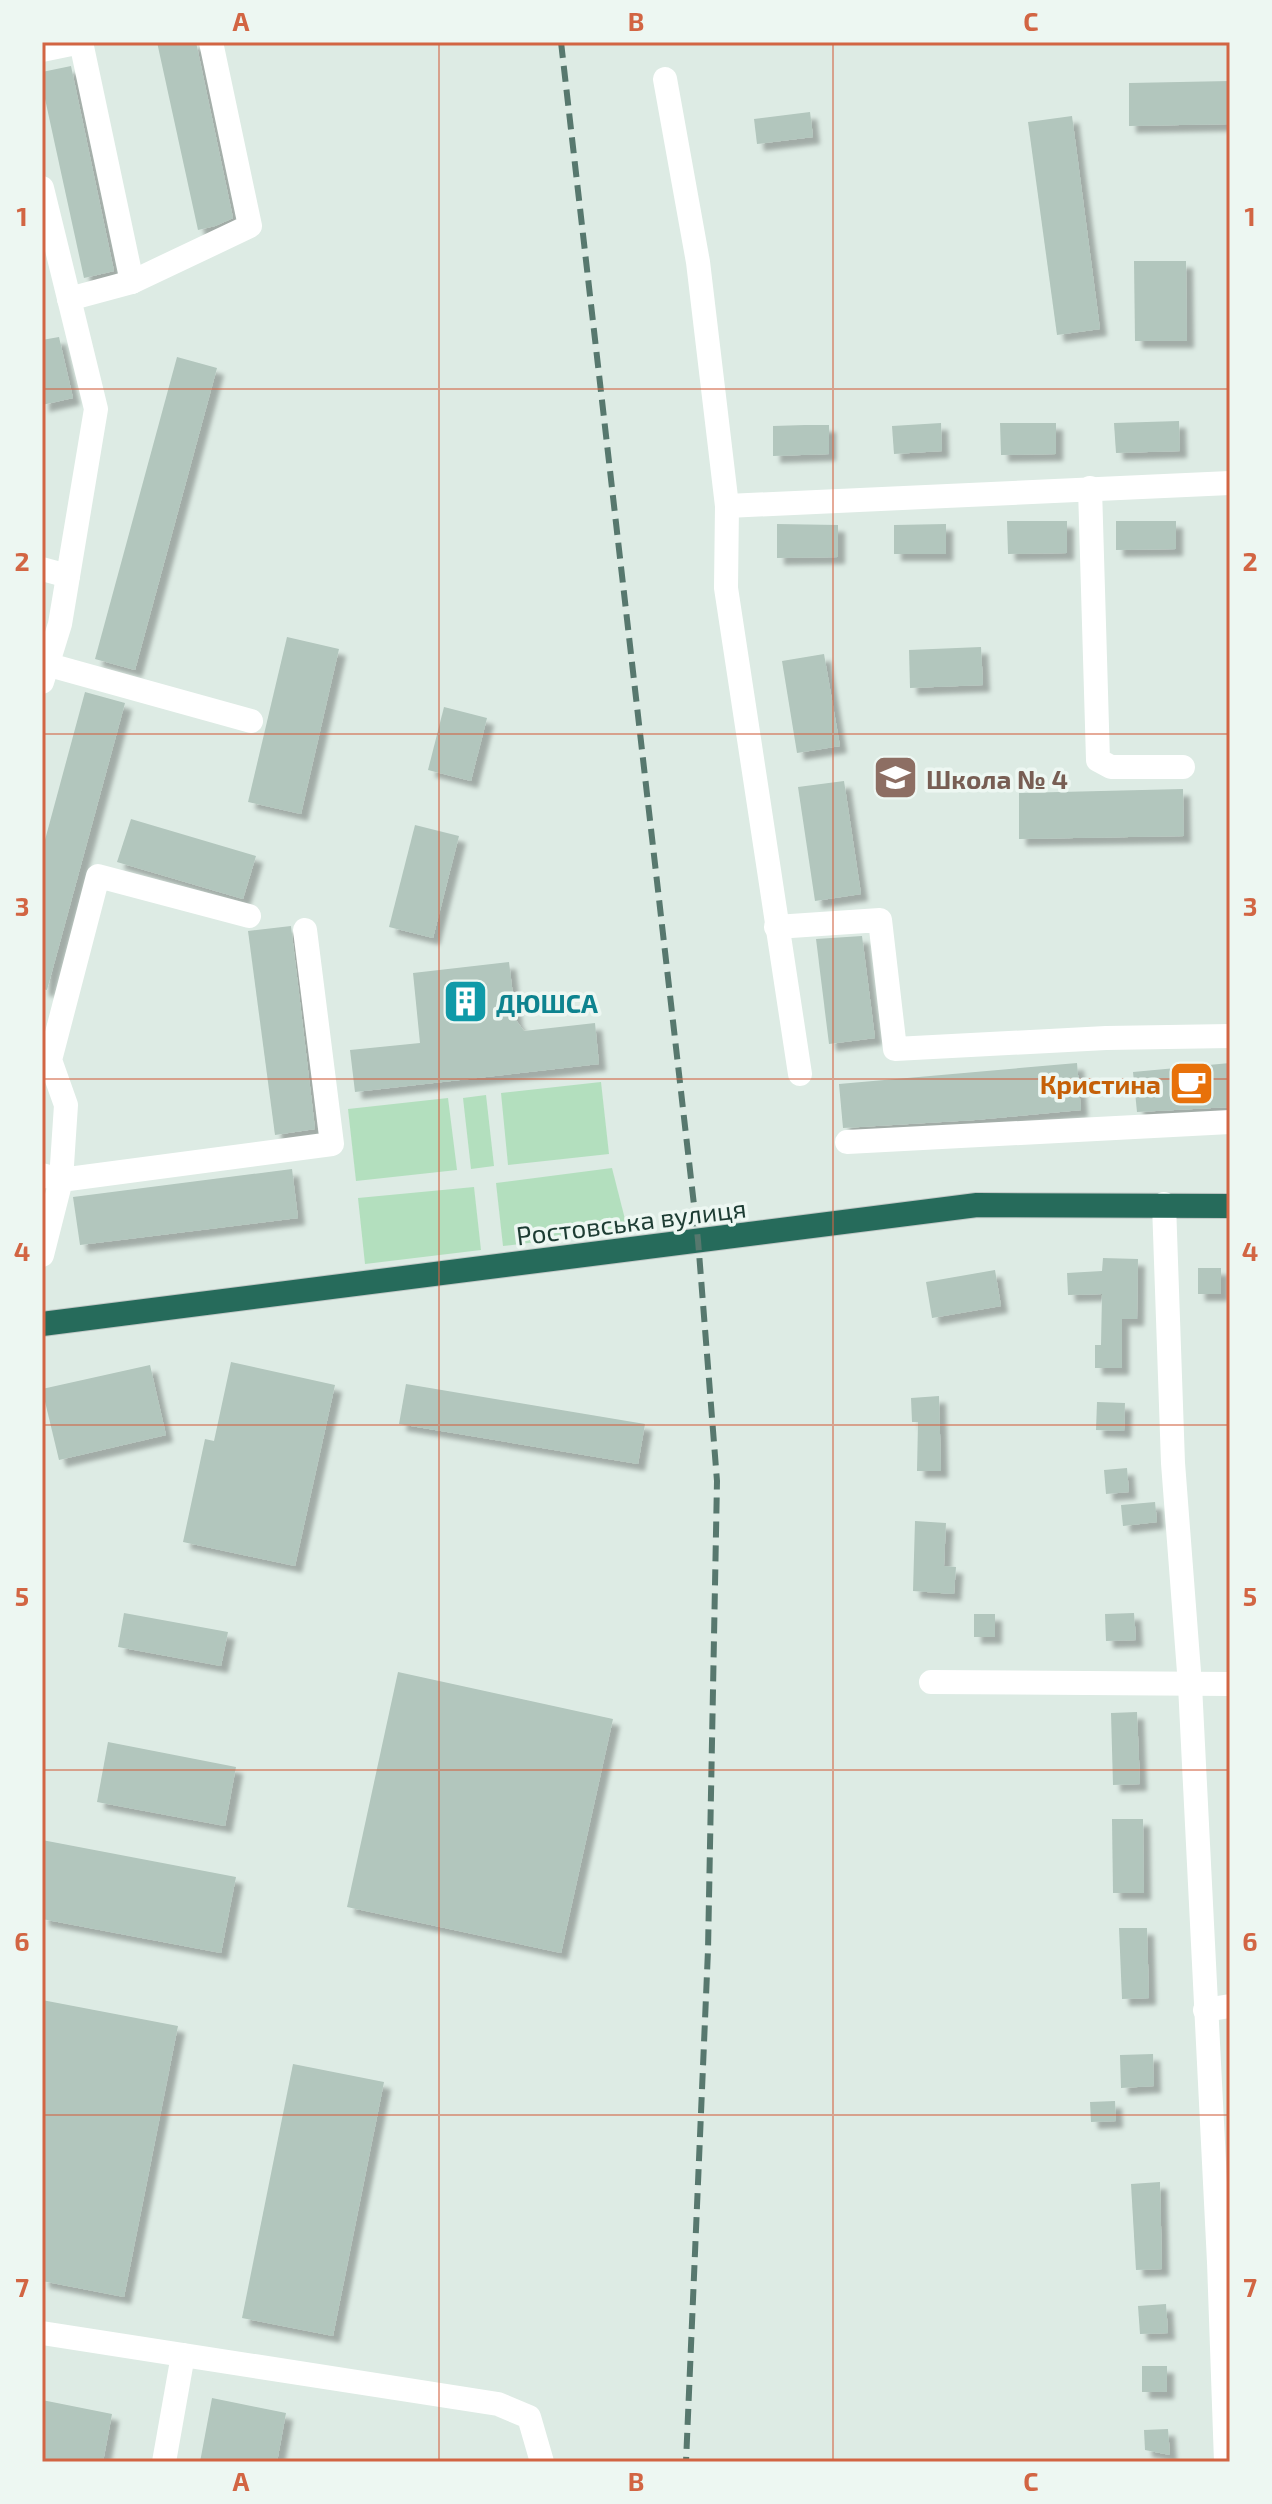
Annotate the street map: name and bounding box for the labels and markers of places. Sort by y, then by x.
school or university icon: Школа № 4 [871,754,919,802]
place label: Школа № 4 [926,763,1068,794]
building icon: ДЮШСА [441,978,489,1026]
place label: ДЮШСА [496,987,598,1018]
cafe icon: Кристина [1168,1059,1216,1107]
place label: Кристина [1040,1068,1161,1099]

